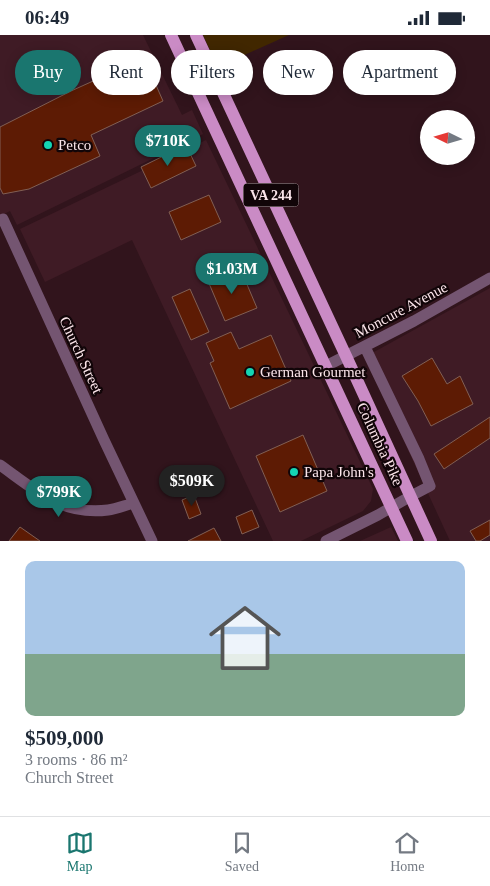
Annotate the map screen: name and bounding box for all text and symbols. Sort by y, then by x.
text: 06:49 [25,7,69,28]
chip: Buy [15,50,81,95]
chip: Rent [91,50,161,95]
chip: Filters [171,50,253,95]
chip: New [263,50,333,95]
chip: Apartment [343,50,456,95]
north arrow [420,110,475,165]
map controls [420,110,475,165]
pin: $710K [133,125,203,167]
text: $710K [146,132,190,149]
place label: Petco [58,137,91,153]
marker: Petco [42,139,54,151]
road number: VA 244 [244,183,298,207]
pin: $1.03M [191,253,273,295]
text: $1.03M [206,260,258,277]
street label: Moncure Avenue [352,279,450,341]
street label: Church Street [56,314,106,397]
place label: German Gourmet [260,364,366,380]
marker: German Gourmet [244,366,256,378]
street label: Columbia Pike [354,400,406,488]
place label: Papa John's [304,464,374,480]
pin: $509K [157,465,227,507]
marker: Papa John's [288,466,300,478]
text: $509K [170,472,214,489]
pin: $799K [24,475,94,518]
text: $799K [37,483,81,500]
icon: home [200,593,290,683]
text: $509,000 [25,726,104,750]
text: 3 rooms · 86 m² [25,751,128,768]
text: Church Street [25,769,113,786]
tab: Map [66,829,94,875]
tab: Saved [225,829,259,875]
tab: Home [390,829,424,875]

